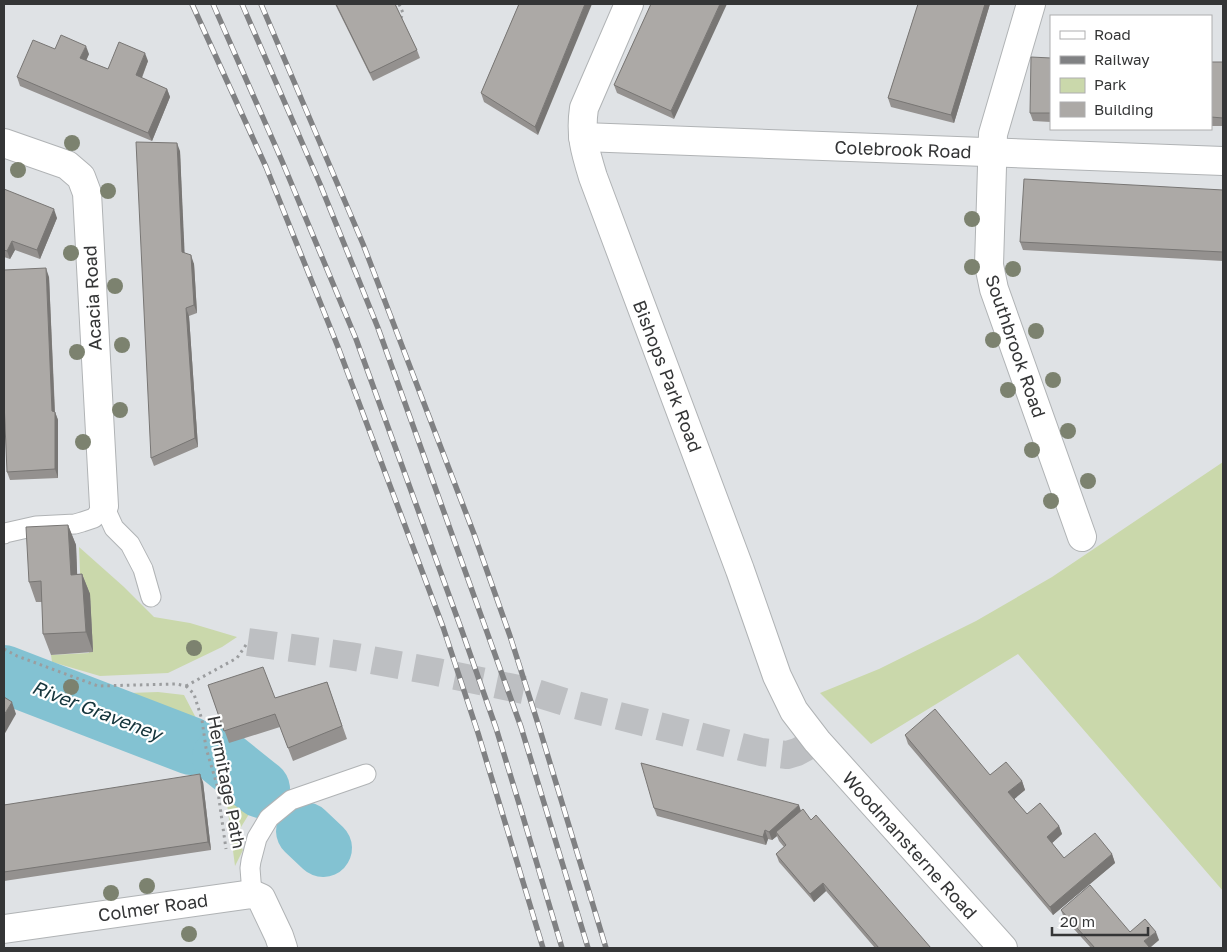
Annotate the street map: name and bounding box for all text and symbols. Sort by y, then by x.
legend [1050,15,1212,130]
text: Road [1094,25,1131,43]
text: Railway [1094,50,1150,68]
text: Park [1094,75,1127,93]
text: Building [1094,100,1154,118]
street label: Colebrook Road [834,136,972,162]
street label: Acacia Road [78,245,106,351]
street label: Southbrook Road [981,272,1051,420]
street label: Bishops Park Road [629,297,707,455]
water label: River Graveney [29,675,167,746]
street label: Hermitage Path [203,714,251,850]
street label: Woodmansterne Road [838,767,982,923]
street label: Colmer Road [97,888,209,926]
scale bar [1052,904,1148,936]
text: 20 m [1060,912,1095,930]

